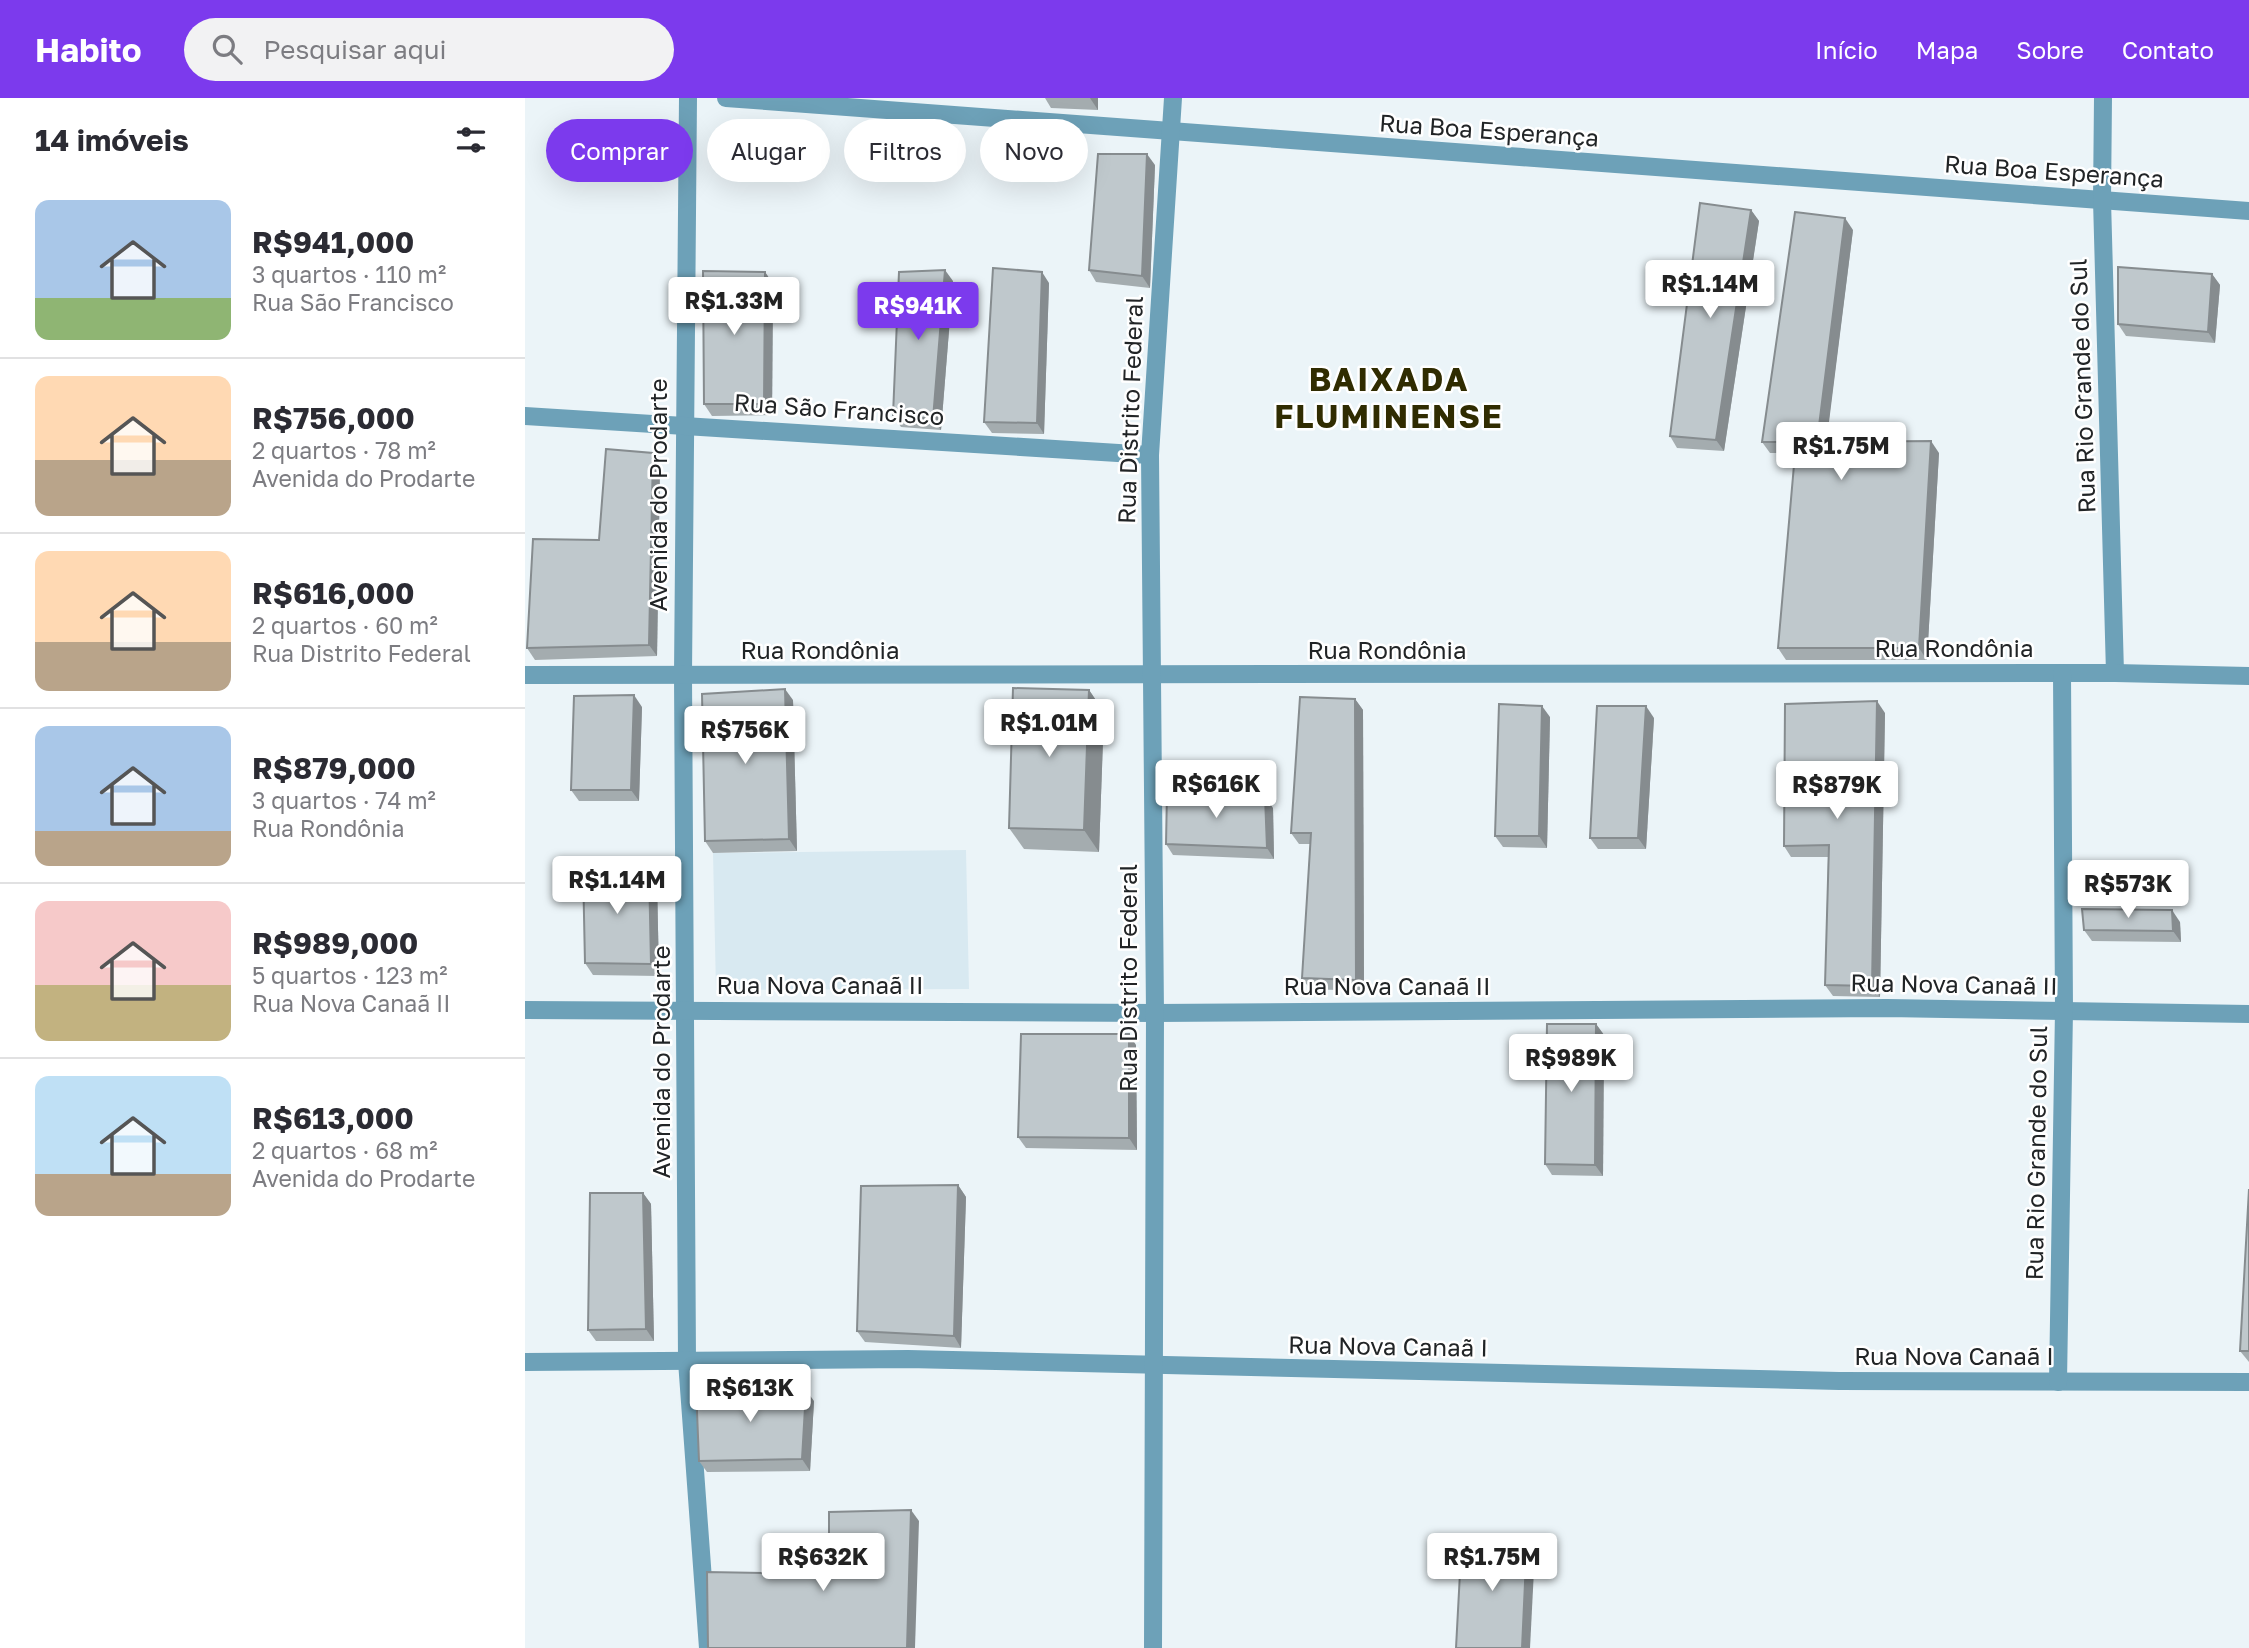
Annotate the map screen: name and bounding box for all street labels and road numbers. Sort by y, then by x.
street label: Rua Boa Esperança [1378,107,1600,152]
street label: Rua Boa Esperança [1943,148,2165,193]
street label: Rua Rio Grande do Sul [2063,258,2100,514]
street label: Rua Distrito Federal [1111,295,1148,525]
street label: Avenida do Prodarte [643,378,672,612]
street label: Rua São Francisco [733,387,945,430]
street label: Rua Rondônia [1874,633,2034,662]
street label: Rua Rondônia [740,635,900,664]
street label: Rua Rondônia [1307,635,1467,664]
street label: Rua Distrito Federal [1113,864,1142,1092]
street label: Avenida do Prodarte [646,945,675,1179]
street label: Rua Nova Canaã II [1850,967,2058,1000]
street label: Rua Nova Canaã II [716,970,924,999]
street label: Rua Nova Canaã II [1283,971,1491,1000]
street label: Rua Rio Grande do Sul [2019,1025,2052,1281]
street label: Rua Nova Canaã I [1288,1329,1488,1362]
street label: Rua Nova Canaã I [1854,1341,2054,1370]

